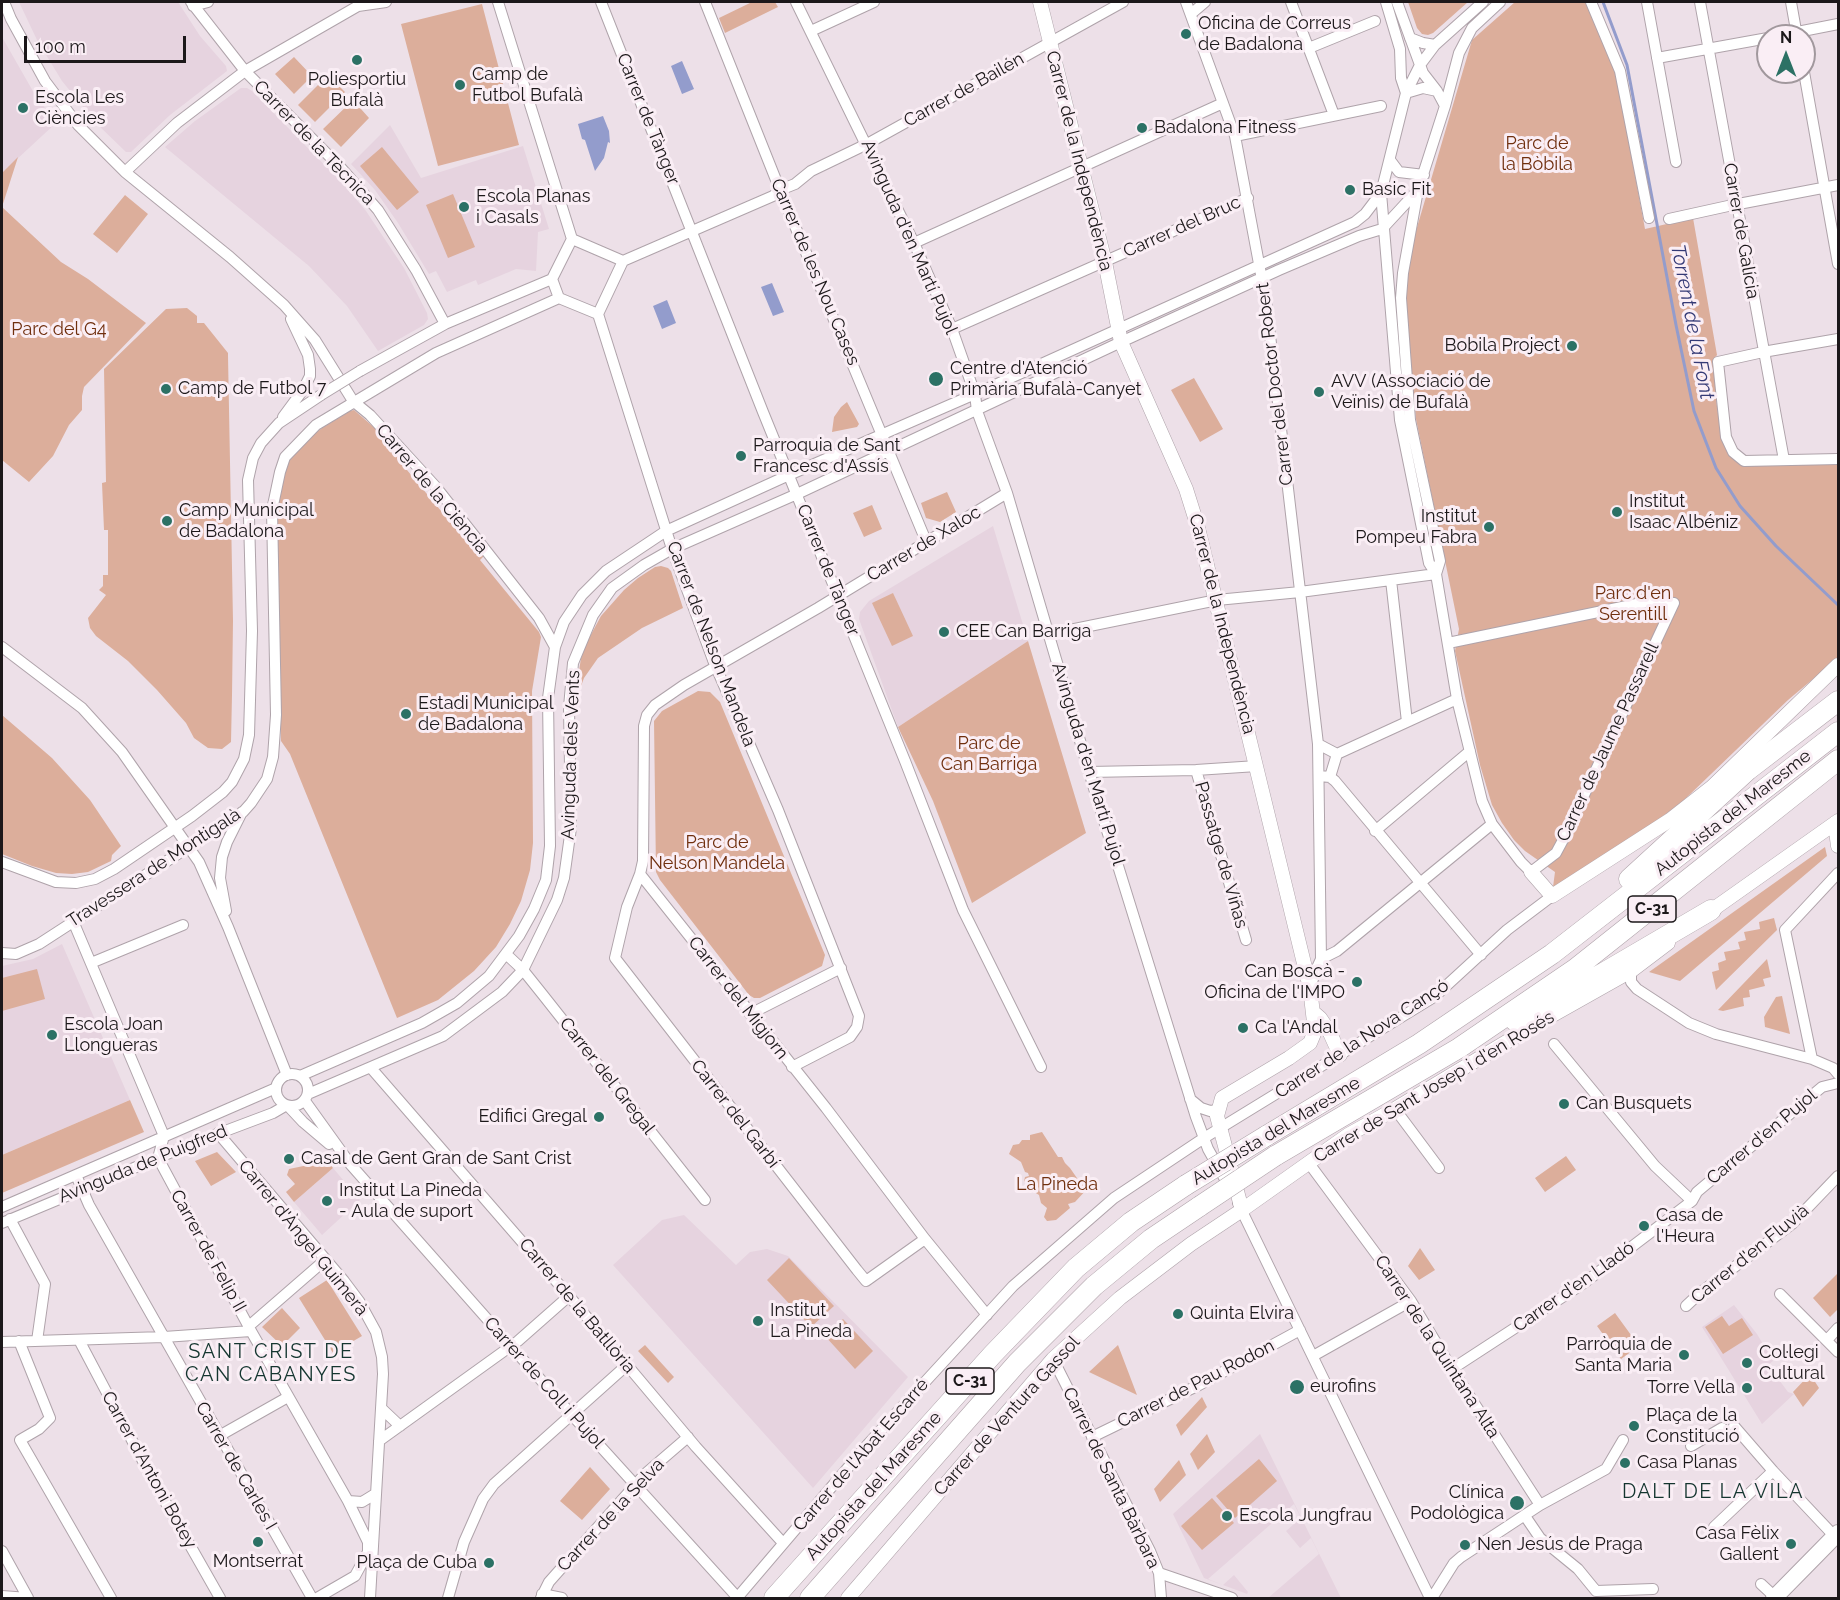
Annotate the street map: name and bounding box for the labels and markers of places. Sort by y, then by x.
place label: Oficina de Correus de Badalona [1198,13,1351,56]
marker: Oficina de Correus de Badalona [1179,27,1193,41]
marker: Poliesportiu Bufalà [350,53,364,67]
place label: Camp de Futbol Bufalà [472,64,583,106]
place label: Poliesportiu Bufalà [308,69,406,112]
marker: Camp de Futbol Bufalà [453,78,467,92]
place label: Escola Les Ciències [35,87,124,130]
marker: Escola Les Ciències [16,101,30,115]
place label: Badalona Fitness [1154,117,1296,139]
marker: Badalona Fitness [1135,121,1149,135]
place label: Basic Fit [1362,179,1431,201]
marker: Basic Fit [1343,183,1357,197]
place label: Escola Planas i Casals [476,186,590,228]
marker: Escola Planas i Casals [457,200,471,214]
place label: Bobila Project [1445,335,1560,357]
marker: Bobila Project [1565,339,1579,353]
place label: Centre d'Atenció Primària Bufalà-Canyet [950,358,1142,400]
marker: Centre d'Atenció Primària Bufalà-Canyet [927,370,945,388]
place label: AVV (Associació de Veïnis) de Bufalà [1331,371,1491,413]
place label: Camp de Futbol 7 [178,378,326,400]
marker: Camp de Futbol 7 [159,382,173,396]
marker: AVV (Associació de Veïnis) de Bufalà [1312,385,1326,399]
place label: Parroquia de Sant Francesc d'Assís [753,435,901,478]
marker: Parroquia de Sant Francesc d'Assís [734,449,748,463]
place label: Institut Isaac Albéniz [1629,491,1738,534]
place label: Camp Municipal de Badalona [179,500,314,542]
marker: Institut Isaac Albéniz [1610,505,1624,519]
place label: Institut Pompeu Fabra [1355,506,1477,548]
marker: Camp Municipal de Badalona [160,514,174,528]
marker: Institut Pompeu Fabra [1482,520,1496,534]
place label: CEE Can Barriga [956,621,1091,643]
marker: CEE Can Barriga [937,625,951,639]
place label: Estadi Municipal de Badalona [418,693,554,736]
marker: Estadi Municipal de Badalona [399,707,413,721]
place label: Can Boscà - Oficina de l'IMPO [1204,961,1345,1004]
marker: Can Boscà - Oficina de l'IMPO [1350,975,1364,989]
place label: Escola Joan Llongueras [64,1014,163,1056]
place label: Ca l'Andal [1255,1017,1337,1039]
marker: Ca l'Andal [1236,1021,1250,1035]
marker: Escola Joan Llongueras [45,1028,59,1042]
place label: Can Busquets [1576,1093,1692,1115]
marker: Can Busquets [1557,1097,1571,1111]
place label: Edifici Gregal [478,1106,587,1128]
marker: Edifici Gregal [592,1110,606,1124]
place label: Casal de Gent Gran de Sant Crist [301,1148,571,1170]
marker: Casal de Gent Gran de Sant Crist [282,1152,296,1166]
place label: Institut La Pineda - Aula de suport [339,1180,482,1222]
marker: Institut La Pineda - Aula de suport [320,1194,334,1208]
place label: Casa de l'Heura [1656,1205,1723,1248]
marker: Casa de l'Heura [1637,1219,1651,1233]
place label: Institut La Pineda [770,1300,852,1342]
place label: Quinta Elvira [1190,1303,1294,1325]
marker: Quinta Elvira [1171,1307,1185,1321]
marker: Institut La Pineda [751,1314,765,1328]
place label: Parròquia de Santa Maria [1566,1334,1672,1376]
place label: Col·legi Cultural [1759,1342,1825,1384]
marker: Parròquia de Santa Maria [1677,1348,1691,1362]
marker: Col·legi Cultural [1740,1356,1754,1370]
place label: eurofins [1310,1376,1376,1398]
place label: Torre Vella [1647,1377,1735,1399]
marker: eurofins [1288,1378,1306,1396]
marker: Torre Vella [1740,1381,1754,1395]
place label: Plaça de la Constitució [1646,1405,1739,1448]
marker: Plaça de la Constitució [1627,1419,1641,1433]
place label: Casa Planas [1637,1452,1737,1474]
marker: Casa Planas [1618,1456,1632,1470]
place label: Clínica Podològica [1410,1482,1504,1524]
marker: Clínica Podològica [1508,1494,1526,1512]
place label: Escola Jungfrau [1239,1505,1372,1527]
marker: Escola Jungfrau [1220,1509,1234,1523]
place label: Casa Fèlix Gallent [1695,1523,1779,1565]
place label: Nen Jesús de Praga [1477,1534,1643,1556]
marker: Montserrat [251,1535,265,1549]
marker: Casa Fèlix Gallent [1784,1537,1798,1551]
marker: Nen Jesús de Praga [1458,1538,1472,1552]
place label: Montserrat [213,1551,303,1573]
place label: Plaça de Cuba [357,1552,477,1574]
marker: Plaça de Cuba [482,1556,496,1570]

